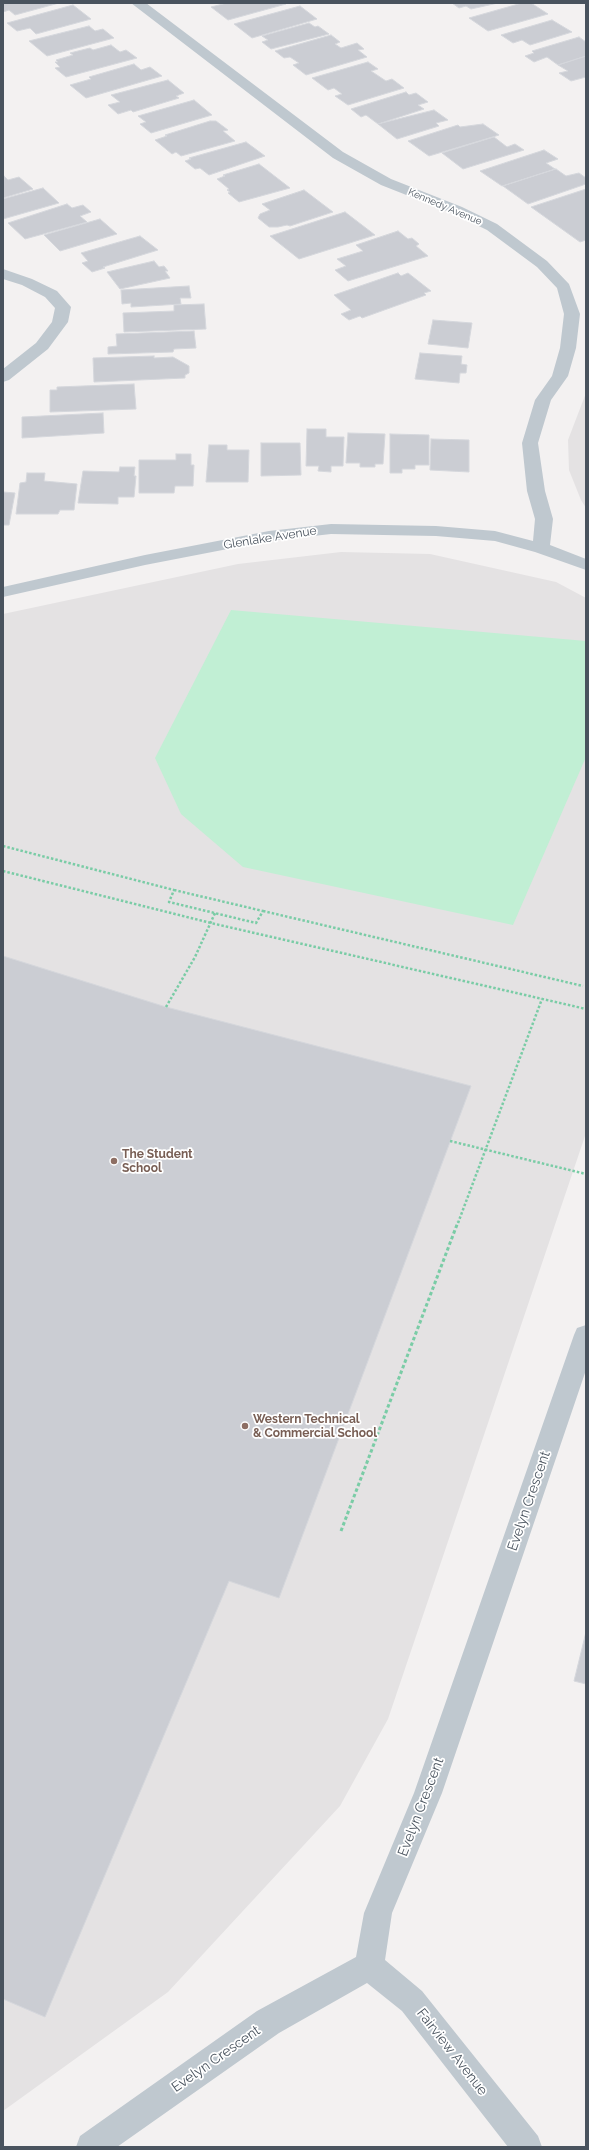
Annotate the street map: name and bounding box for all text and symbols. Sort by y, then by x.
street label: Kennedy Avenue [406,186,484,228]
street label: Glenlake Avenue [222,524,318,552]
place label: The Student School [122,1147,193,1175]
marker: The Student School [109,1156,119,1166]
place label: Western Technical & Commercial School [253,1412,377,1440]
marker: Western Technical & Commercial School [240,1421,250,1431]
street label: Evelyn Crescent [504,1449,554,1553]
street label: Evelyn Crescent [394,1755,448,1859]
street label: Fairview Avenue [413,2005,491,2099]
street label: Evelyn Crescent [168,2022,264,2096]

